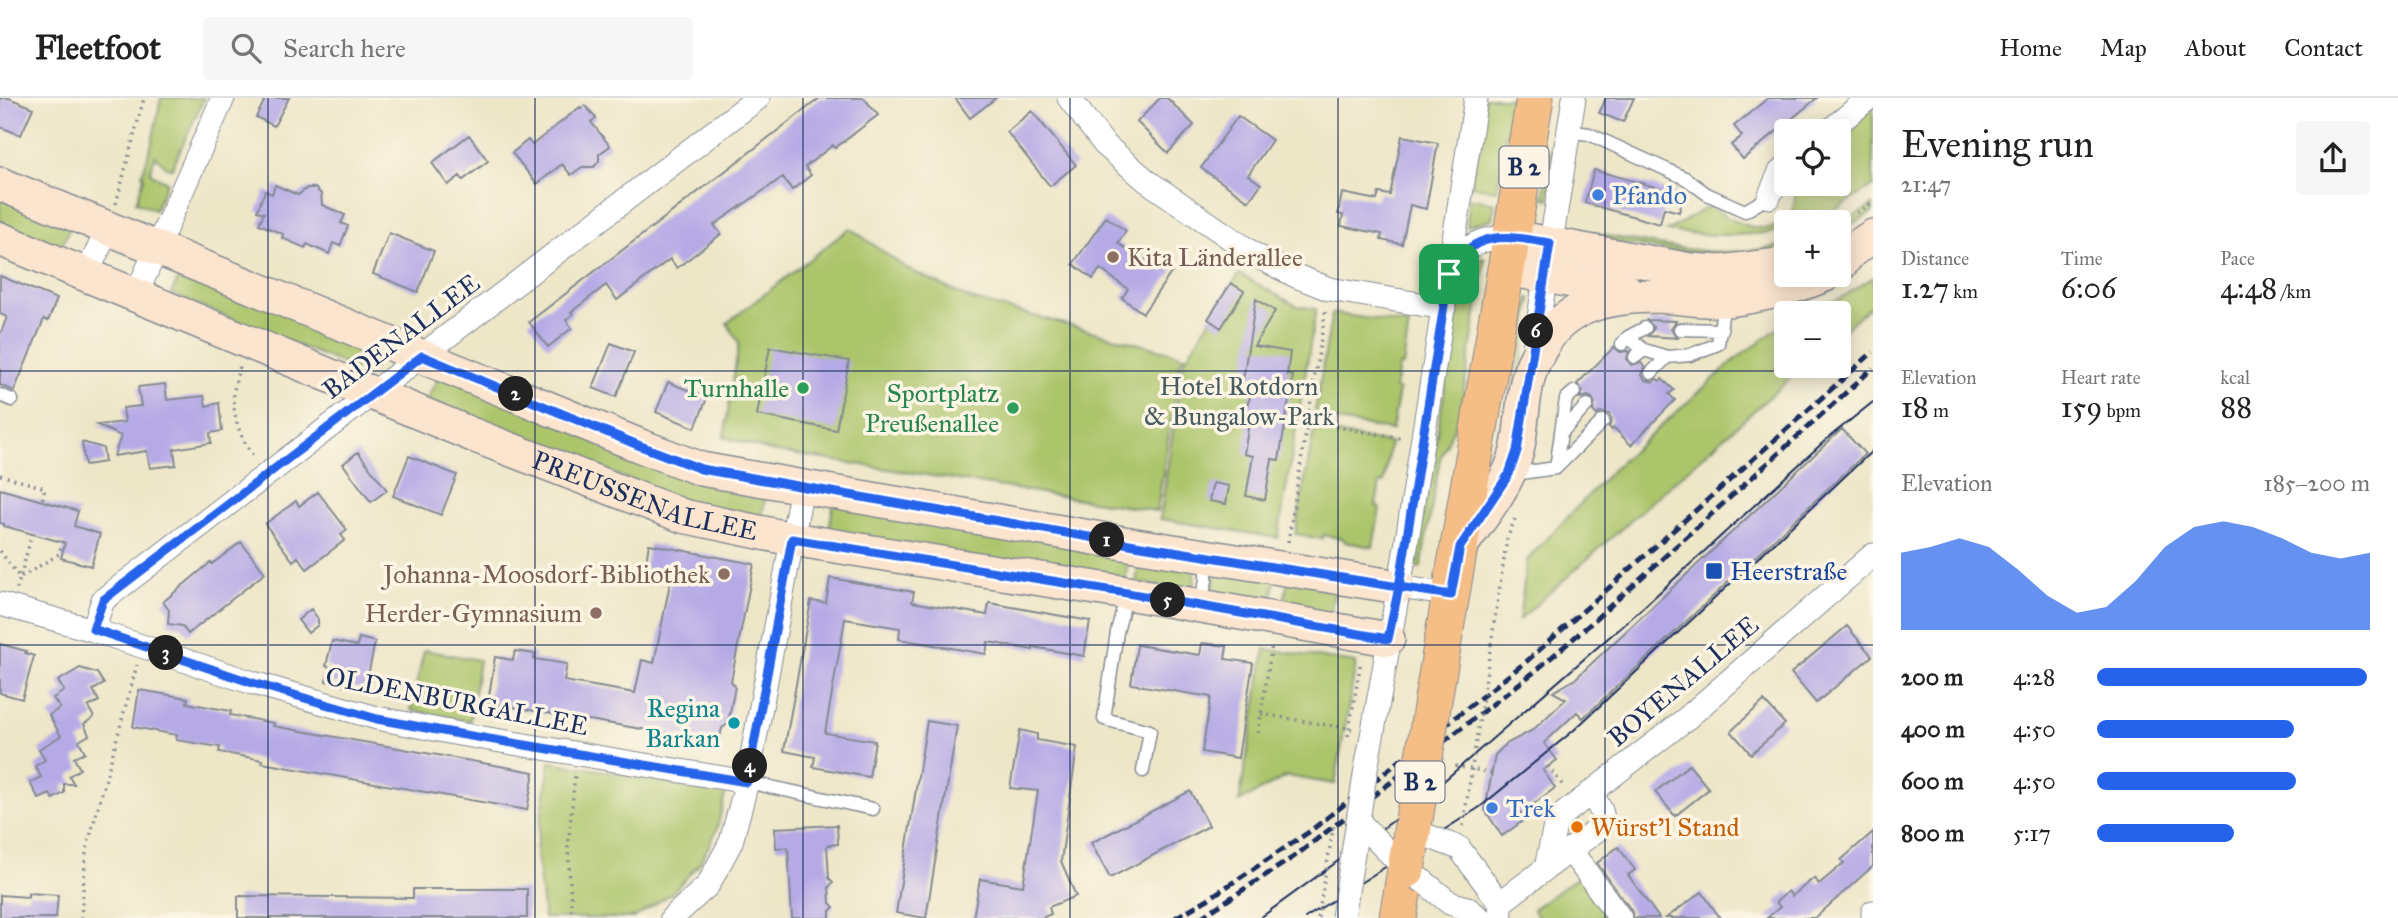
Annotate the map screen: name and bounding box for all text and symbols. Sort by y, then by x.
search box [203,17,693,80]
text: Fleetfoot [35,28,161,68]
icon: search [227,29,265,67]
text: Search here [283,32,406,64]
text: Home [1999,33,2062,63]
text: Map [2100,33,2147,63]
text: About [2185,33,2246,63]
text: Contact [2284,33,2363,63]
map controls [1774,119,1851,378]
button: locate [1774,119,1851,196]
text: Evening run [1901,121,2094,167]
button: share [2296,121,2370,195]
road number: B 2 [1500,146,1548,188]
text: 21:47 [1901,170,1951,198]
place label: Pfando [1612,179,1687,211]
marker: Pfando [1590,187,1606,203]
button: + [1774,210,1851,287]
place label: Kita Länderallee [1127,241,1303,273]
pin [1419,244,1479,304]
text: Distance [1901,247,1969,270]
text: Time [2061,247,2103,270]
text: Pace [2220,247,2255,270]
marker: Kita Länderallee [1105,249,1121,265]
icon: arrive [1430,255,1468,293]
street label: BADENALLEE [316,266,486,406]
text: 1.27 [1901,270,1949,306]
text: 6:06 [2061,270,2116,306]
text: 4:48 [2220,270,2277,306]
text: km [1949,280,1978,303]
text: /km [2277,280,2311,303]
button: − [1774,301,1851,378]
pin: 6 [1518,314,1554,348]
text: 6 [1531,319,1540,342]
text: Elevation [1901,366,1976,389]
text: Heart rate [2061,366,2141,389]
text: kcal [2220,366,2250,389]
park label: Hotel Rotdorn & Bungalow-Park [1144,370,1335,432]
place label: Turnhalle [684,372,789,404]
pin: 2 [498,376,534,412]
place label: Sportplatz Preußenallee [865,377,999,439]
marker: Turnhalle [795,380,811,396]
text: 2 [511,382,520,405]
text: 18 [1901,389,1929,425]
text: 159 [2061,389,2102,425]
text: 88 [2220,389,2252,425]
text: m [1929,399,1949,422]
text: bpm [2102,399,2141,422]
marker: Sportplatz Preußenallee [1005,400,1021,416]
street label: PREUSSENALLEE [528,444,760,547]
text: Elevation [1901,469,1992,497]
text: 185–200 m [2264,469,2370,497]
pin: 1 [1090,522,1124,558]
text: 1 [1103,528,1110,551]
place label: Heerstraße [1730,555,1848,587]
place label: Johanna-Moosdorf-Bibliothek [380,558,711,590]
marker: Heerstraße [1704,561,1724,581]
marker: Johanna-Moosdorf-Bibliothek [716,566,732,582]
pin: 5 [1150,582,1186,618]
text: 5 [1163,588,1172,611]
place label: Herder-Gymnasium [365,597,582,629]
marker: Herder-Gymnasium [588,605,604,621]
street label: BOYENALLEE [1601,609,1765,753]
pin: 3 [148,636,184,670]
text: 3 [162,641,169,664]
street label: OLDENBURGALLEE [323,660,591,742]
text: 200 m [1901,663,1963,691]
text: 4:28 [2013,663,2055,691]
place label: Regina Barkan [645,692,720,754]
marker: Regina Barkan [726,715,742,731]
text: 400 m [1901,715,1965,743]
text: 4:50 [2013,715,2056,743]
pin: 4 [732,748,768,784]
text: 4 [744,754,755,777]
road number: B 2 [1396,762,1444,802]
text: 600 m [1901,767,1964,795]
text: 4:50 [2013,767,2056,795]
place label: Trek [1506,792,1557,824]
marker: Trek [1484,800,1500,816]
place label: Würst'l Stand [1591,811,1740,843]
marker: Würst'l Stand [1569,819,1585,835]
text: 800 m [1901,819,1964,847]
text: 5:17 [2013,819,2051,847]

